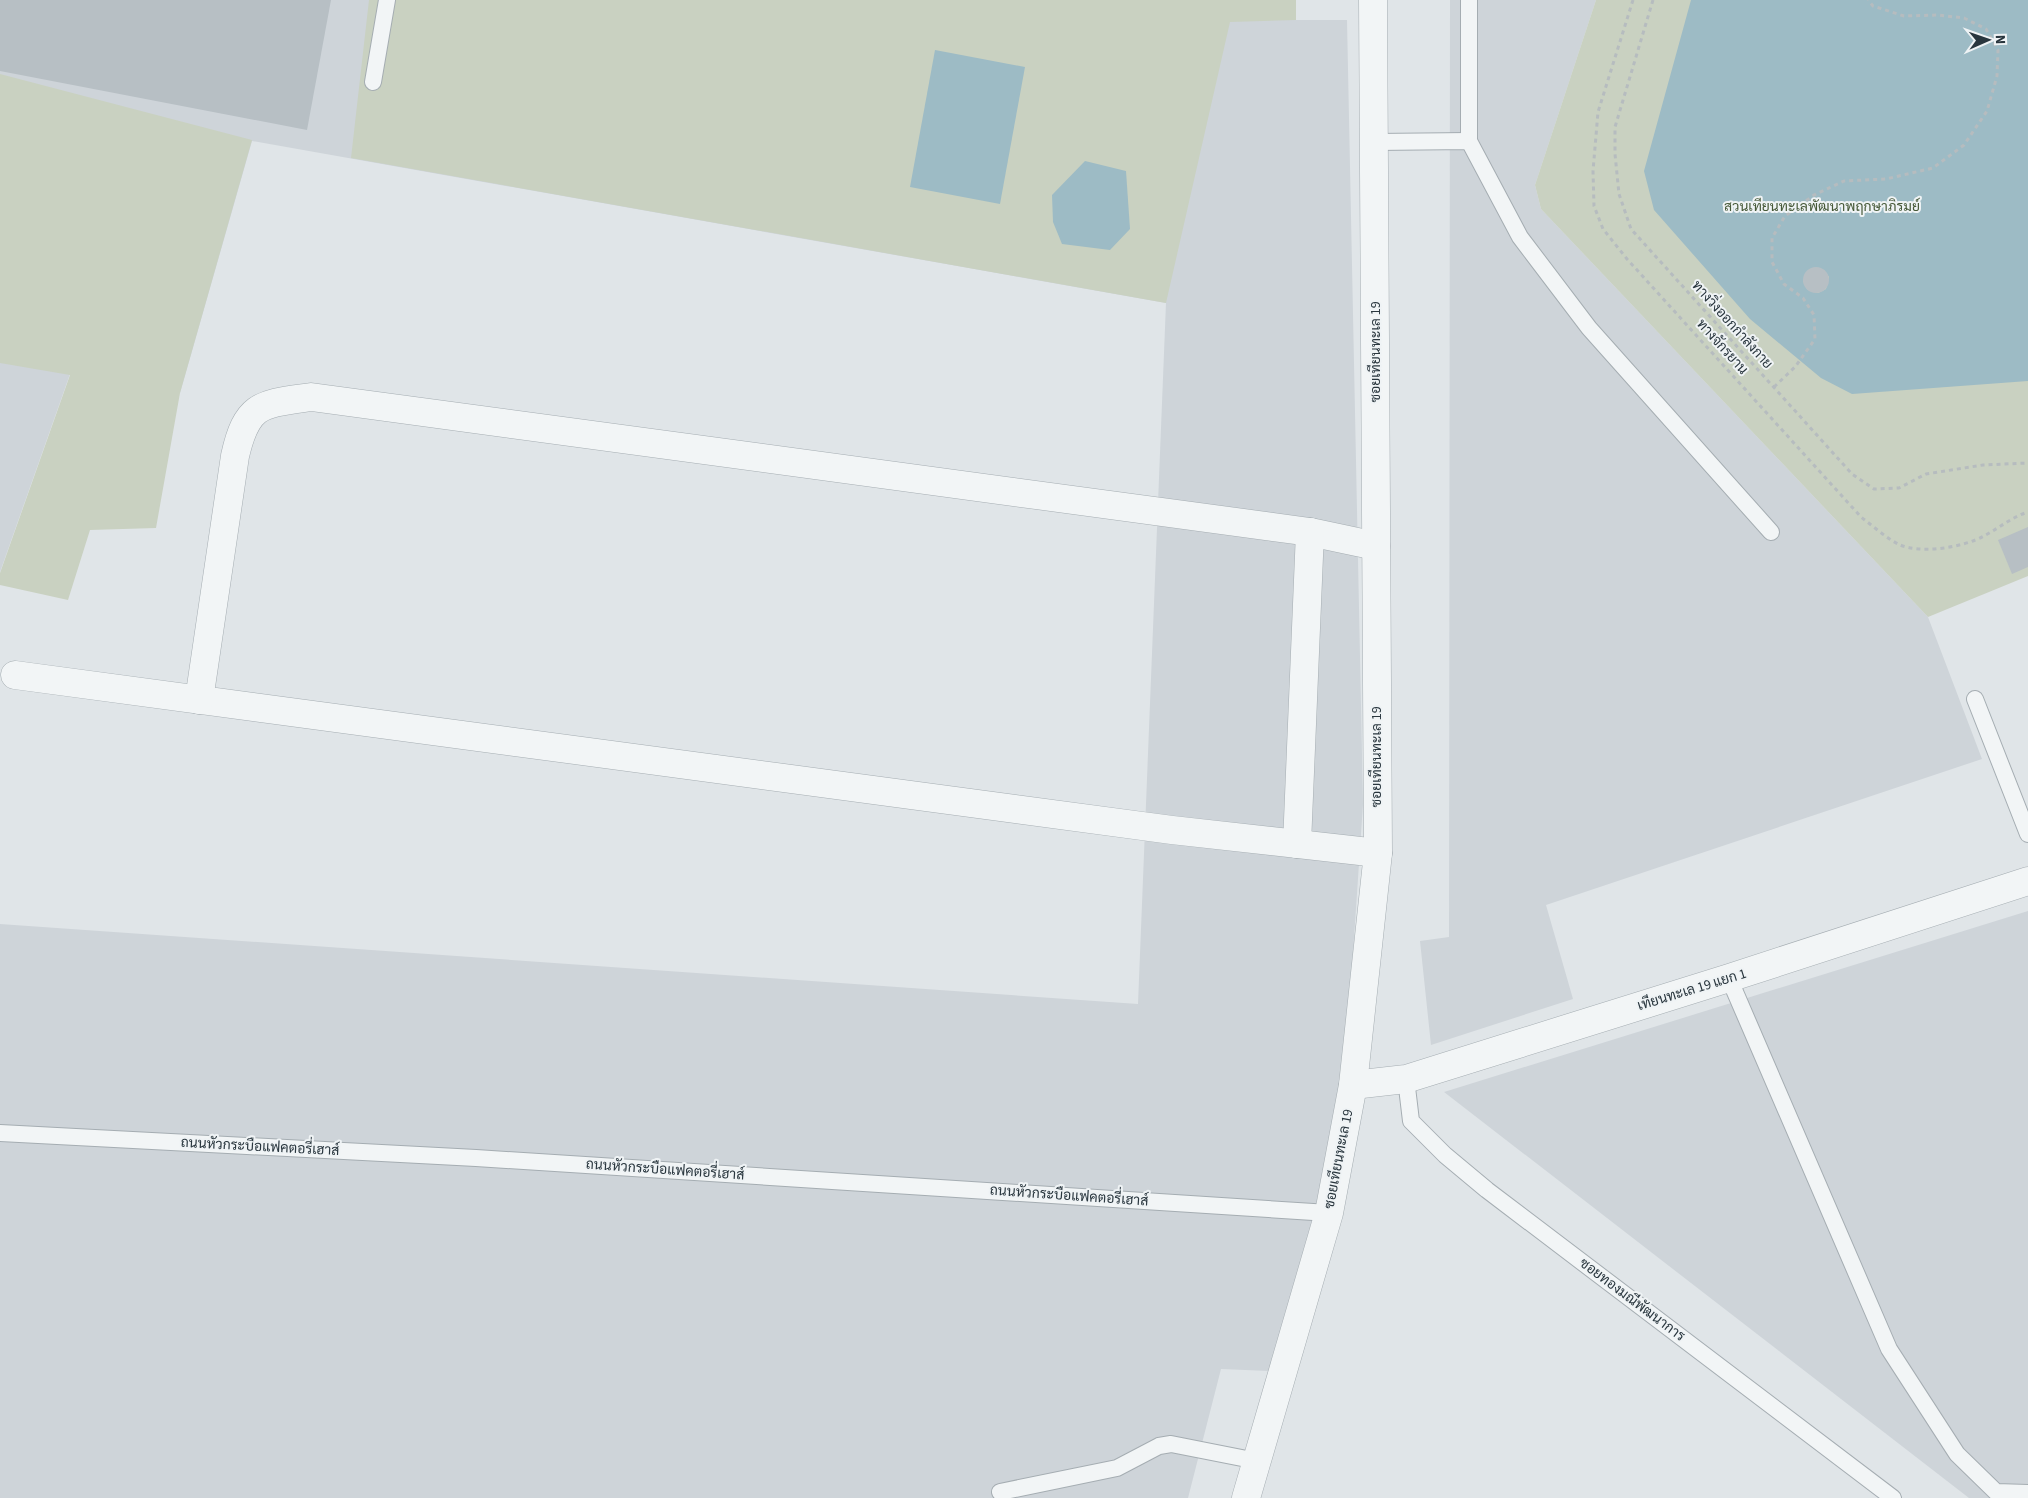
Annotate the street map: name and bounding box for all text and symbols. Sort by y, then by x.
north arrow [1963,15,2013,65]
text: N [1990,35,2010,45]
park label: สวนเทียนทะเลพัฒนาพฤกษาภิรมย์ [1724,197,1920,217]
street label: ทางวิ่งออกกำลังกาย [1687,275,1779,374]
street label: ซอยเทียนทะเล 19 [1366,301,1386,403]
street label: ทางจักรยาน [1692,315,1752,379]
street label: ซอยเทียนทะเล 19 [1367,706,1387,808]
street label: เทียนทะเล 19 แยก 1 [1635,964,1749,1016]
street label: ซอยเทียนทะเล 19 [1320,1107,1358,1211]
street label: ถนนหัวกระบือแฟคตอรี่เฮาส์ [180,1130,340,1161]
street label: ถนนหัวกระบือแฟคตอรี่เฮาส์ [585,1151,745,1186]
street label: ถนนหัวกระบือแฟคตอรี่เฮาส์ [989,1177,1149,1212]
street label: ซอยทองมณีพัฒนาการ [1575,1254,1689,1347]

